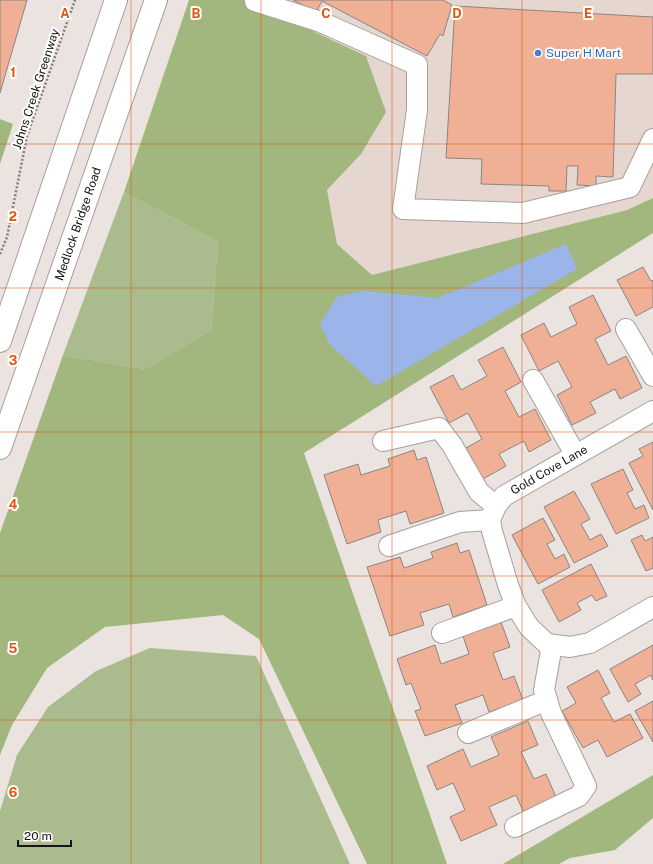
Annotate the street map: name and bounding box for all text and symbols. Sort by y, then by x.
text: A [60,6,70,21]
text: B [192,6,201,21]
text: C [321,6,331,21]
text: D [452,6,462,21]
text: E [584,6,592,21]
street label: Johns Creek Greenway [10,26,62,151]
place label: Super H Mart [546,46,621,60]
marker: Super H Mart [533,48,543,58]
text: 1 [10,65,16,80]
street label: Medlock Bridge Road [52,165,104,283]
text: 2 [9,209,17,224]
text: 3 [9,353,18,368]
street label: Gold Cove Lane [508,442,590,498]
text: 4 [9,497,18,512]
text: 5 [9,641,18,656]
text: 6 [9,785,18,800]
scale bar [18,822,71,848]
text: 20 m [24,829,52,843]

